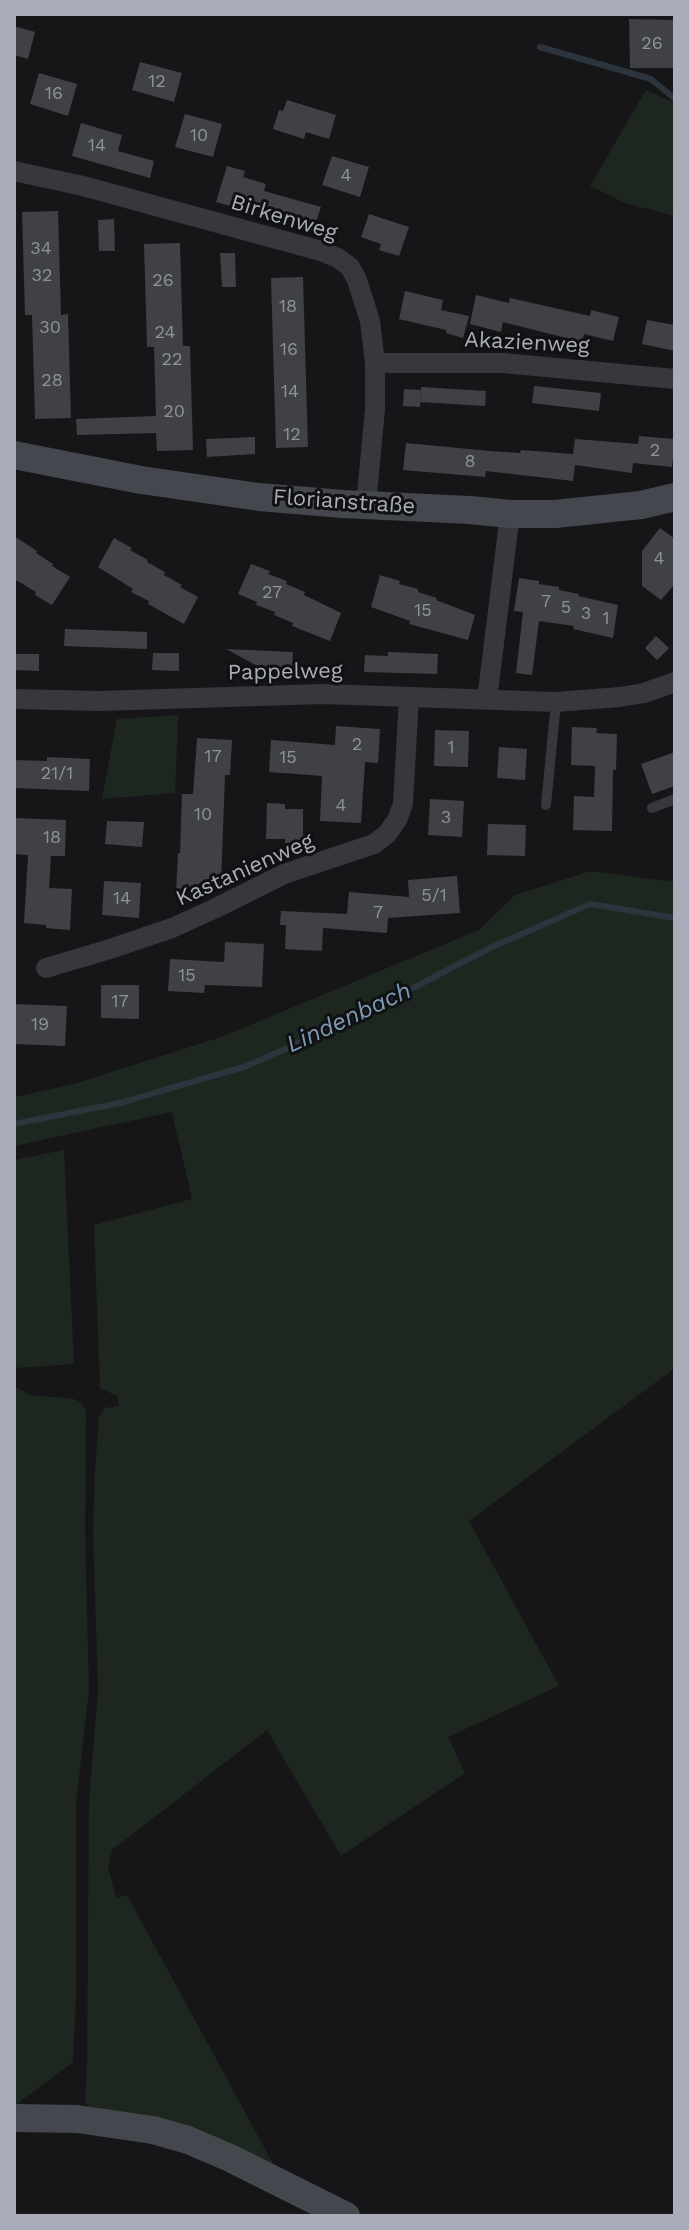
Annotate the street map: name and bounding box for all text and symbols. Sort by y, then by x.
house number: 26 [641,33,663,55]
house number: 12 [148,71,166,93]
house number: 16 [45,83,63,105]
house number: 10 [190,125,208,147]
house number: 14 [88,135,106,157]
house number: 4 [341,165,351,187]
street label: Birkenweg [228,189,340,247]
house number: 34 [30,238,52,260]
house number: 32 [32,265,52,287]
house number: 26 [152,270,174,292]
house number: 18 [279,296,297,318]
house number: 30 [39,317,61,339]
house number: 24 [155,322,175,344]
street label: Akazienweg [464,327,590,359]
house number: 16 [280,339,298,361]
house number: 22 [162,349,182,371]
house number: 28 [41,370,63,392]
house number: 14 [281,381,299,403]
house number: 20 [163,401,185,423]
house number: 12 [283,424,301,446]
house number: 2 [650,440,660,462]
house number: 8 [464,451,476,473]
street label: Florianstraße [272,484,416,520]
house number: 4 [654,548,664,570]
house number: 27 [262,582,282,604]
house number: 7 [541,591,551,613]
house number: 5 [561,597,571,619]
house number: 15 [414,600,432,622]
house number: 3 [581,603,591,625]
house number: 1 [602,608,610,630]
street label: Pappelweg [227,658,343,686]
house number: 2 [352,734,362,756]
house number: 1 [447,737,455,759]
house number: 17 [204,746,222,768]
house number: 15 [279,747,297,769]
house number: 21/1 [41,763,73,785]
house number: 4 [336,795,346,817]
house number: 10 [194,804,212,826]
house number: 3 [441,807,451,829]
house number: 18 [43,827,61,849]
street label: Kastanienweg [172,828,318,912]
house number: 5/1 [421,885,447,907]
house number: 14 [113,888,131,910]
house number: 7 [373,902,383,924]
house number: 15 [178,965,196,987]
water label: Lindenbach [282,977,416,1059]
house number: 17 [111,991,129,1013]
house number: 19 [31,1014,49,1036]

